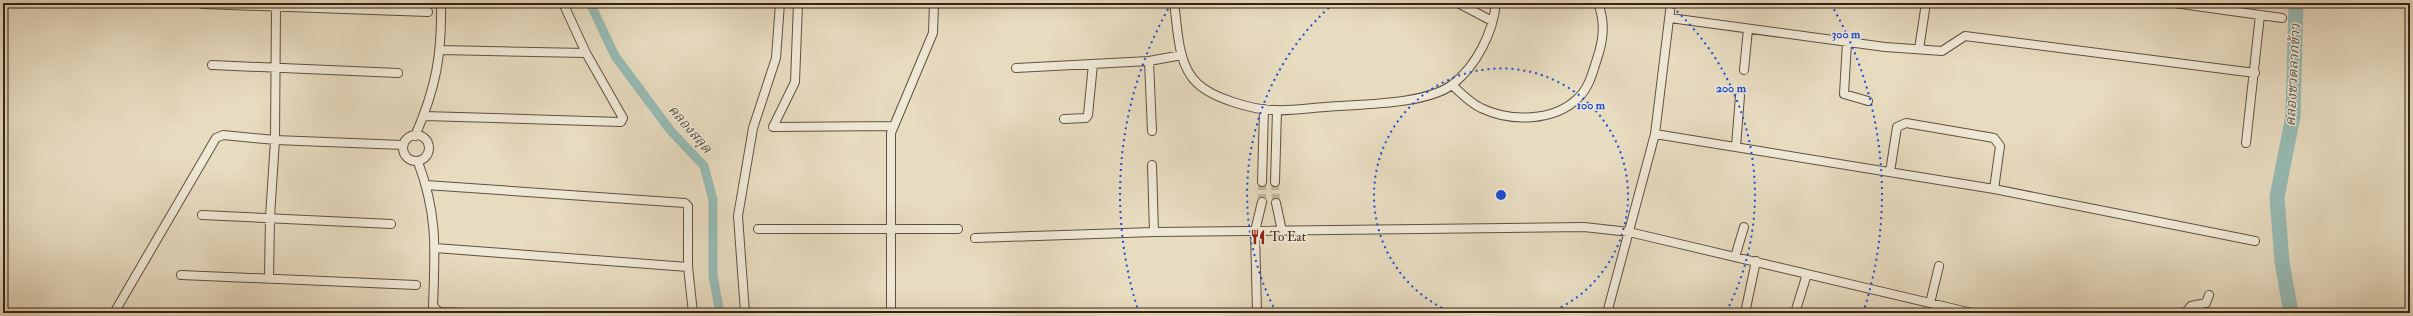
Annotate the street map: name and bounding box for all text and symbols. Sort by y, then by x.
water label: คลองชวดลากข้าว [2282,23,2304,127]
text: 300 m [1832,27,1861,42]
text: 200 m [1716,81,1747,96]
text: 100 m [1577,98,1606,113]
water label: คลองสลุด [664,101,716,158]
centre of rings [1494,188,1508,202]
restaurant icon: To Eat [1249,228,1267,246]
place label: To Eat [1270,229,1306,245]

